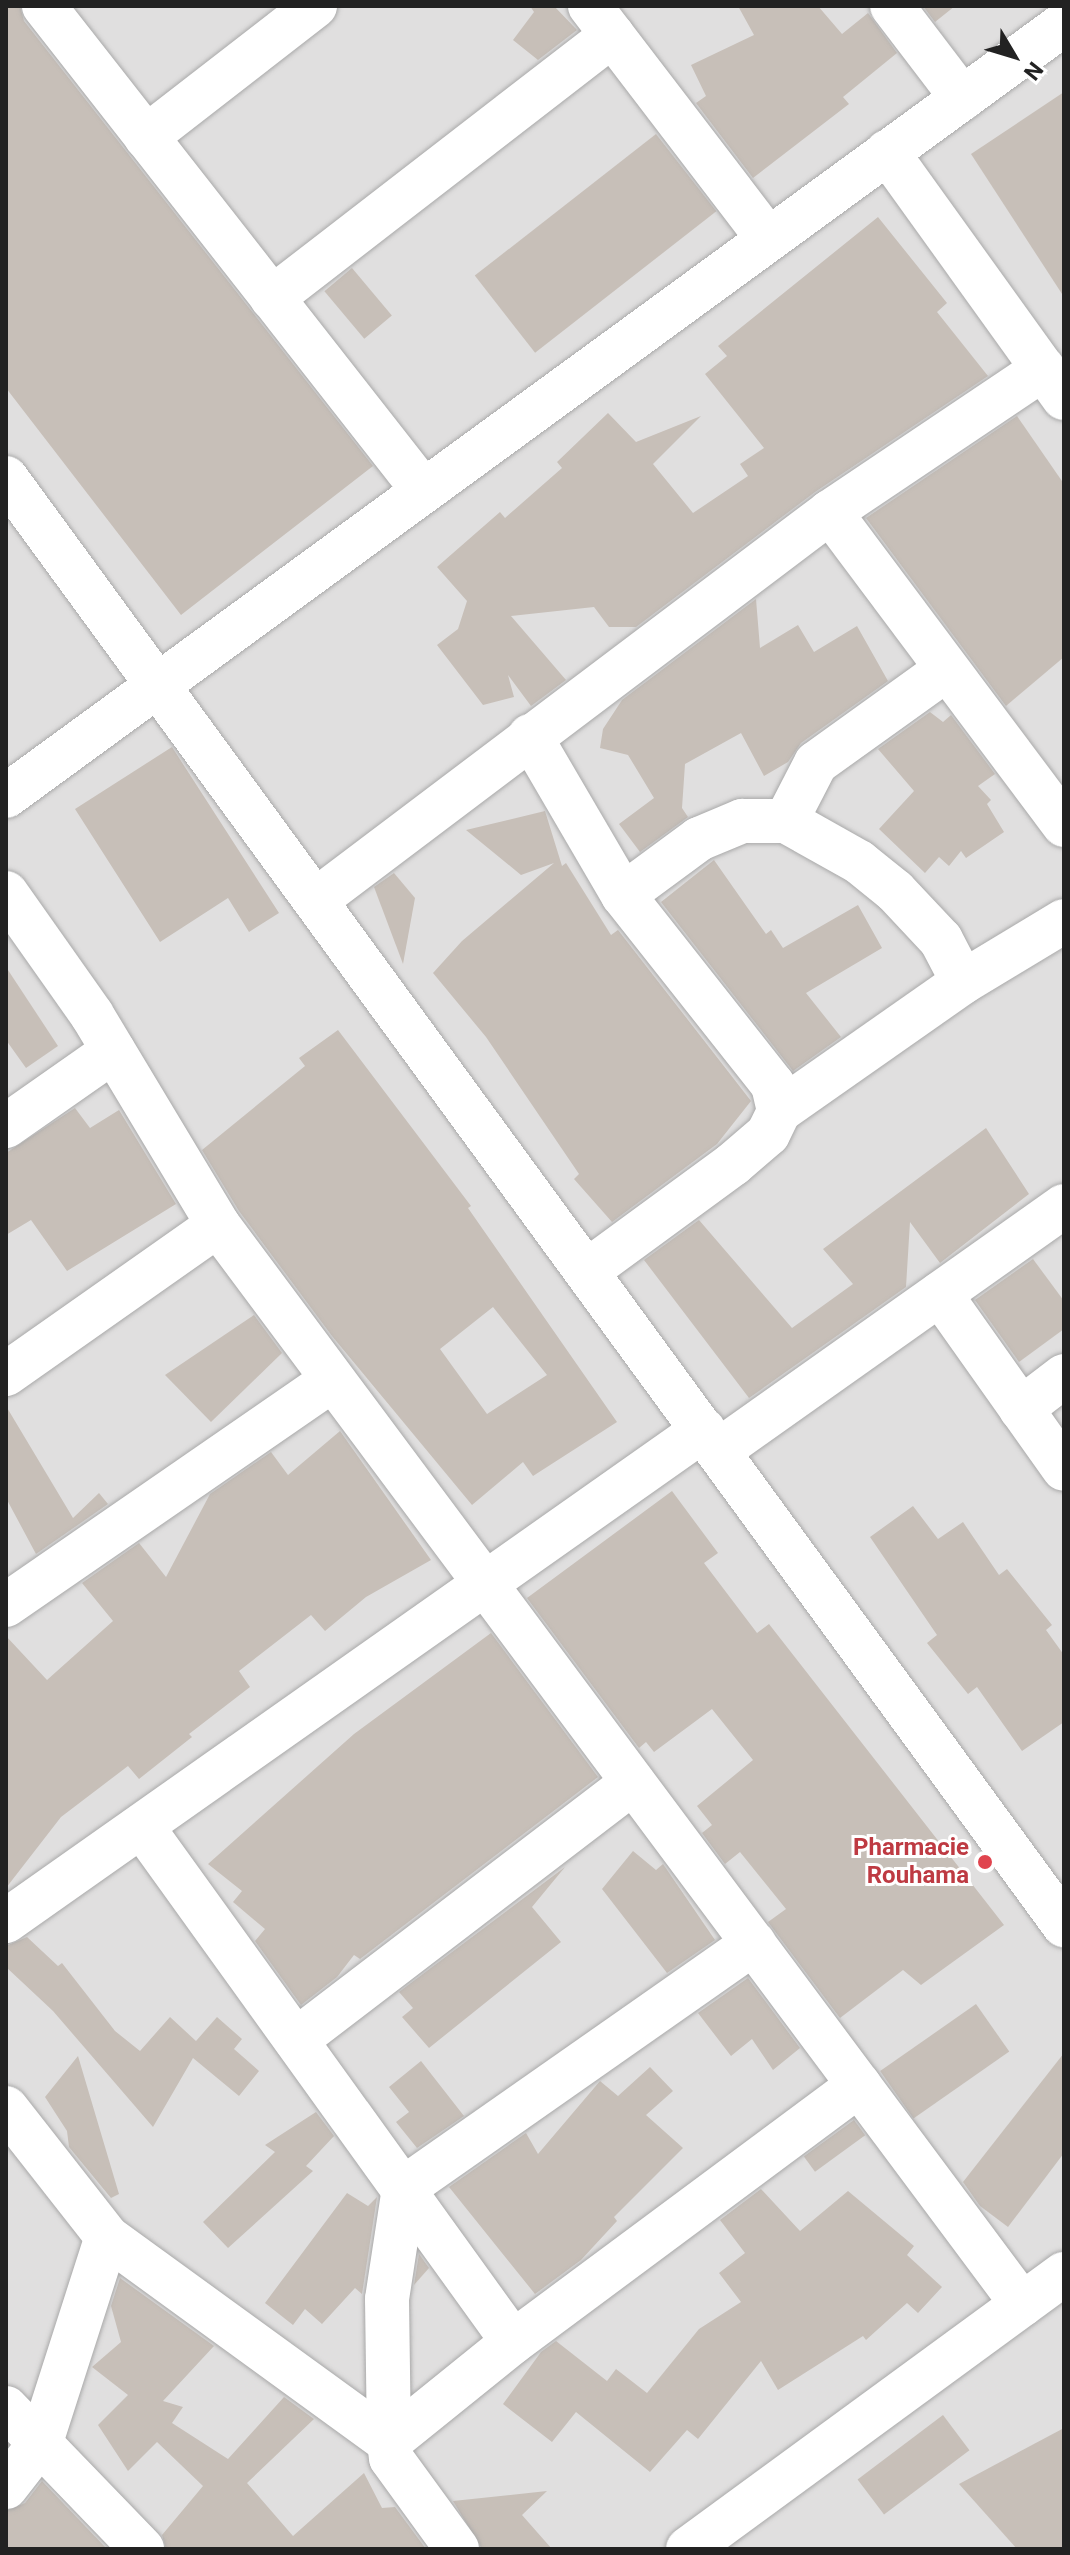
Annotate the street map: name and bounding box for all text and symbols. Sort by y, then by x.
north arrow [974,16,1054,96]
text: N [1019,57,1048,85]
place label: Pharmacie Rouhama [853,1834,969,1890]
marker: Pharmacie Rouhama [976,1853,994,1871]

